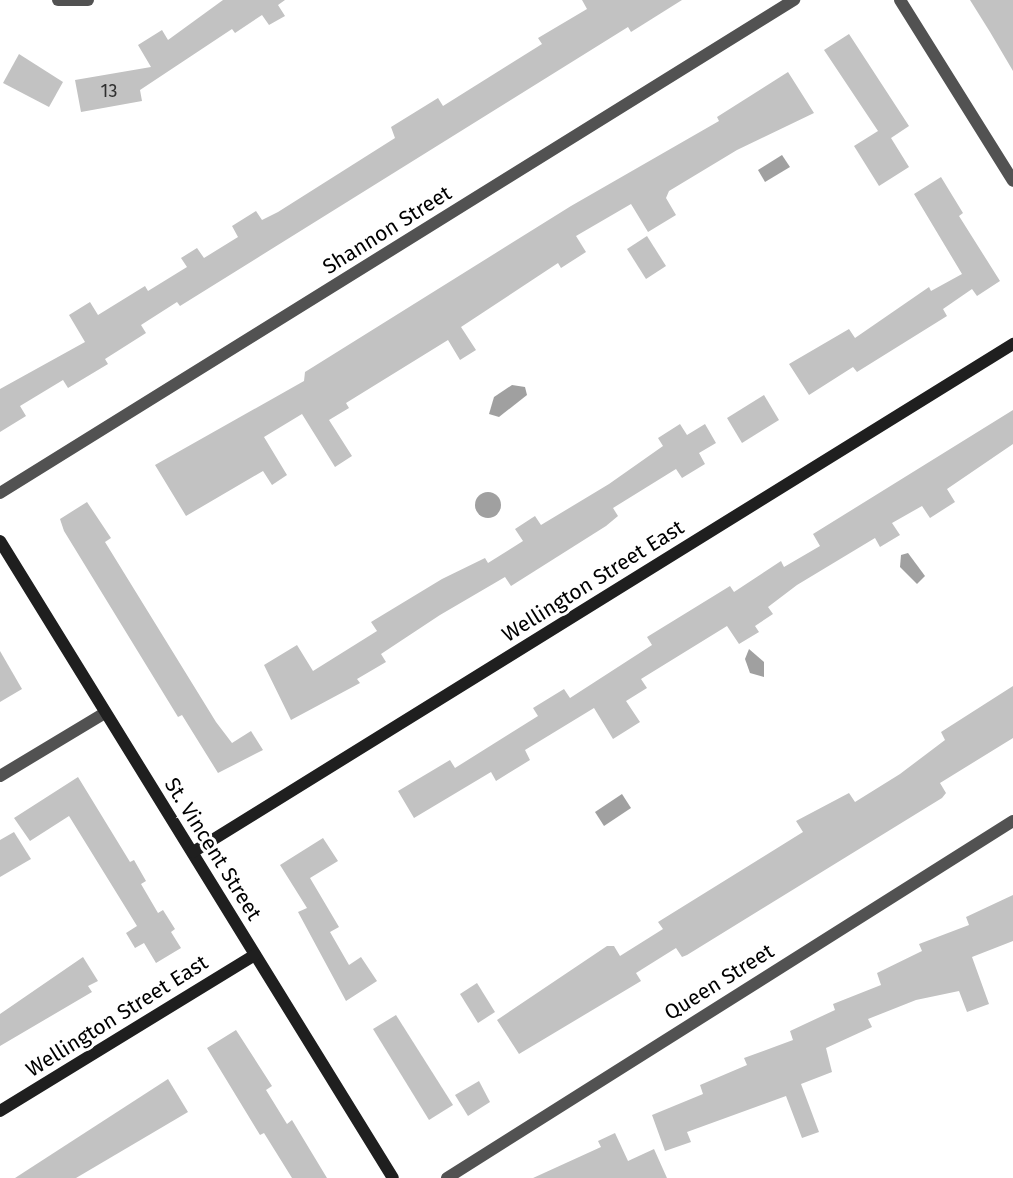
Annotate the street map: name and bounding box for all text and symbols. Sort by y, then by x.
house number: 13 [101,80,117,102]
street label: Shannon Street [318,180,456,280]
street label: Wellington Street East [497,515,689,647]
street label: St. Vincent Street [159,773,267,925]
street label: Queen Street [660,938,778,1026]
street label: Wellington Street East [21,950,213,1082]

